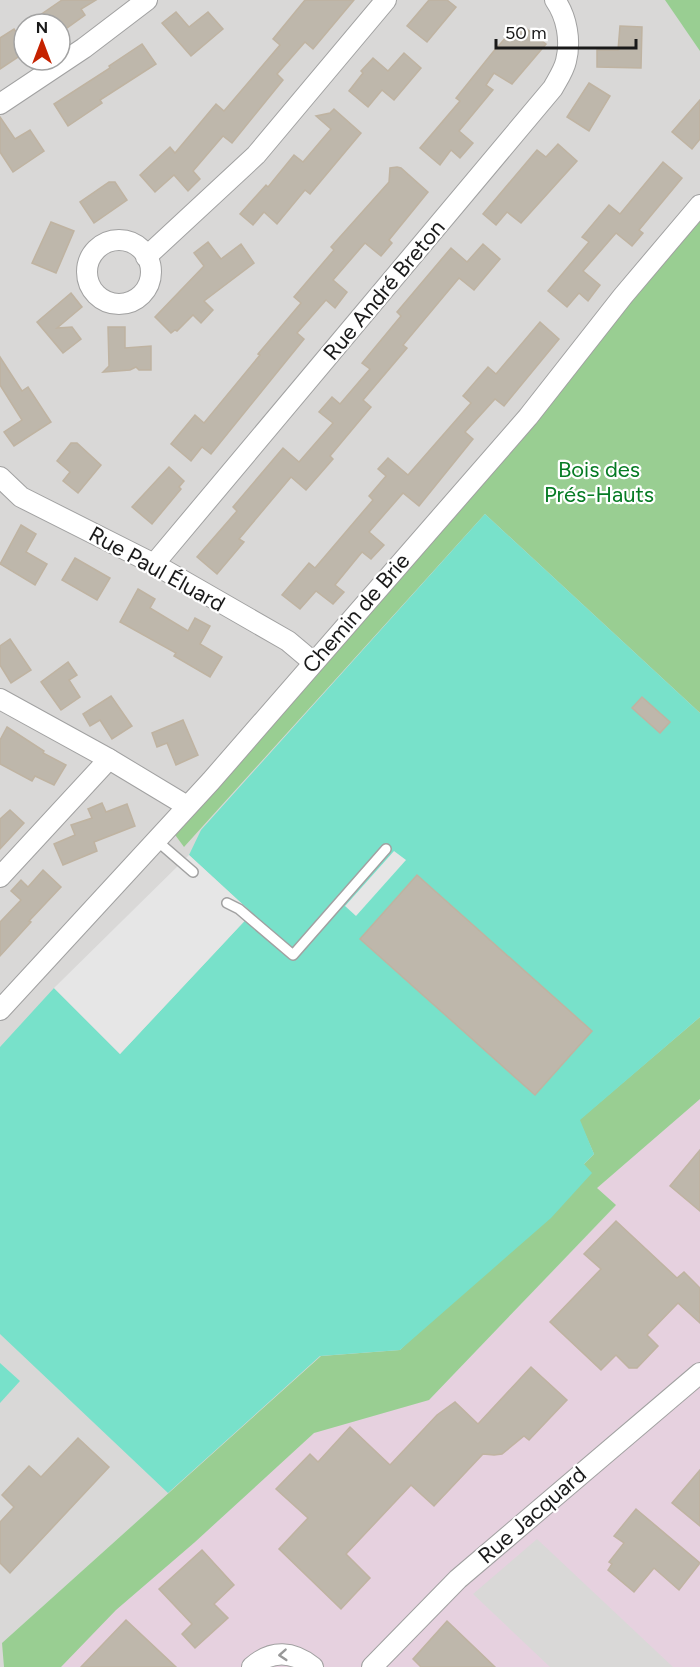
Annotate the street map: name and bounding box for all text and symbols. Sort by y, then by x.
north arrow [12,12,72,72]
scale bar [496,12,636,50]
text: N [36,18,48,37]
text: 50 m [505,22,547,44]
street label: Rue André Breton [318,214,450,366]
park label: Bois des Prés-Hauts [544,456,654,508]
street label: Rue Paul Éluard [84,520,230,618]
street label: Chemin de Brie [297,548,415,678]
street label: Rue Jacquard [472,1461,592,1569]
one-way arrow [279,1648,288,1661]

